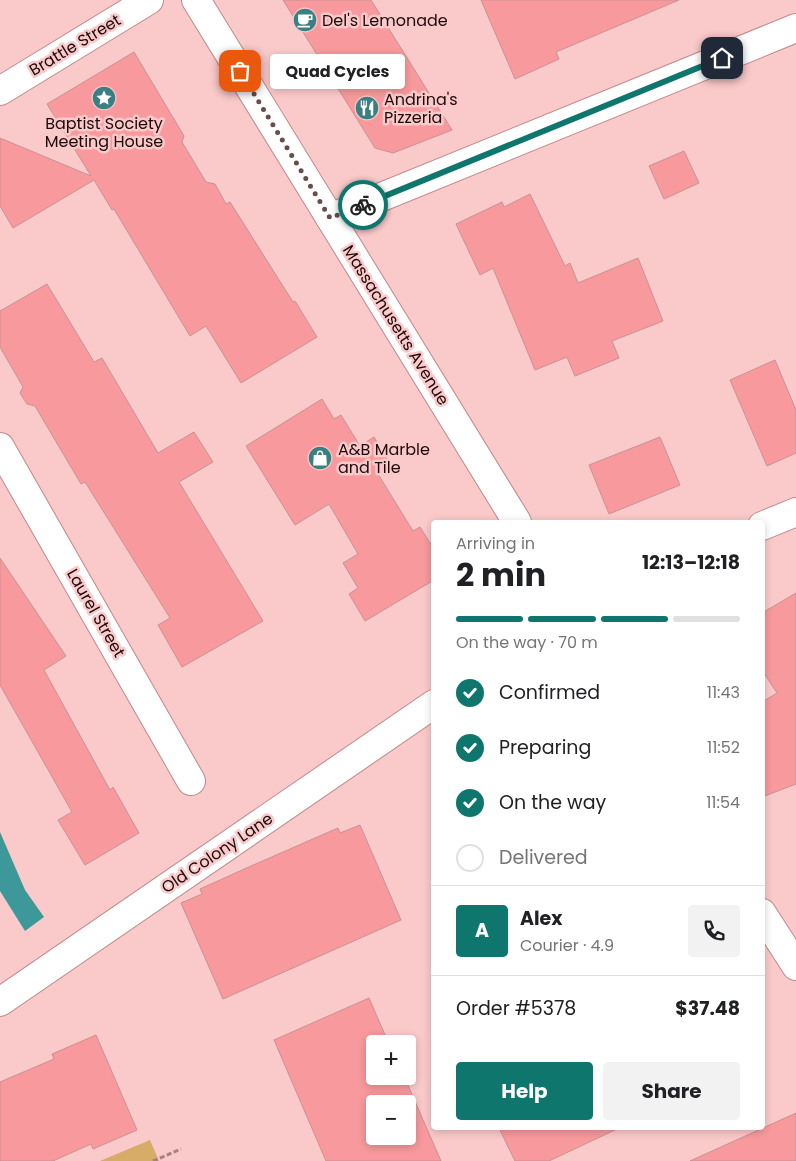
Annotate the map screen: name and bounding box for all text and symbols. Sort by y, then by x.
cafe icon: Del's Lemonade [292,7,318,33]
street label: Brattle Street [25,8,125,81]
place label: Del's Lemonade [322,9,448,32]
pin [701,37,743,79]
icon: home [708,44,736,72]
pin [219,50,261,92]
callout: Quad Cycles [270,54,405,88]
icon: bag [226,57,254,85]
text: Quad Cycles [285,60,390,83]
place icon: Baptist Society Meeting House [91,85,117,111]
place label: Andrina's Pizzeria [384,88,458,129]
restaurant icon: Andrina's Pizzeria [354,95,380,121]
place label: Baptist Society Meeting House [45,112,163,153]
courier [338,180,388,230]
icon: bike [349,191,377,219]
street label: Massachusetts Avenue [337,240,455,410]
place label: A&B Marble and Tile [338,438,430,479]
shop icon: A&B Marble and Tile [307,445,333,471]
text: Arriving in [456,532,535,555]
text: 12:13–12:18 [642,549,740,576]
text: 2 min [456,552,546,597]
street label: Laurel Street [61,564,131,662]
text: On the way · 70 m [456,631,598,654]
icon: check [456,679,484,707]
text: Confirmed [499,679,600,706]
text: 11:43 [707,681,740,704]
icon: check [456,734,484,762]
text: Preparing [499,734,591,761]
text: 11:52 [707,736,740,759]
icon: check [456,789,484,817]
text: On the way [499,789,606,816]
text: 11:54 [706,791,740,814]
street label: Old Colony Lane [157,807,277,899]
text: Delivered [499,844,588,871]
text: Alex [520,905,562,932]
button: phone [688,905,740,957]
text: A [475,917,489,944]
text: Courier · 4.9 [520,934,614,957]
text: Order #5378 [456,995,576,1022]
text: $37.48 [675,995,740,1022]
map controls [366,1035,416,1145]
button: + [366,1035,416,1085]
button: Help [456,1062,593,1120]
button: Share [603,1062,740,1120]
button: − [366,1095,416,1145]

